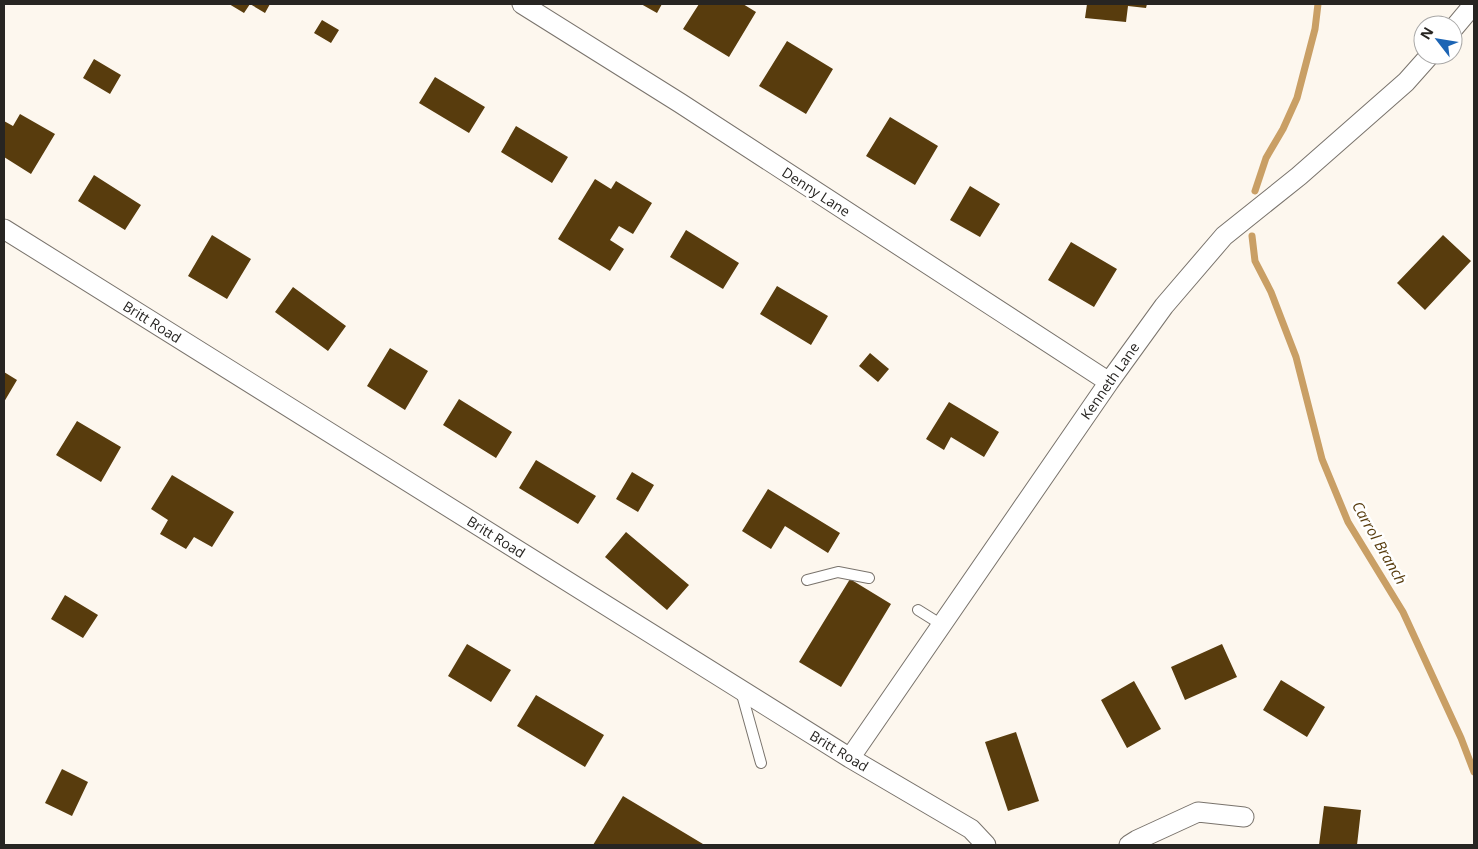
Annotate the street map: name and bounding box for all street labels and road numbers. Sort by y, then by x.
street label: Denny Lane [779,163,854,221]
street label: Britt Road [120,296,185,347]
street label: Kenneth Lane [1076,338,1143,423]
street label: Britt Road [464,511,529,562]
street label: Britt Road [806,726,872,776]

